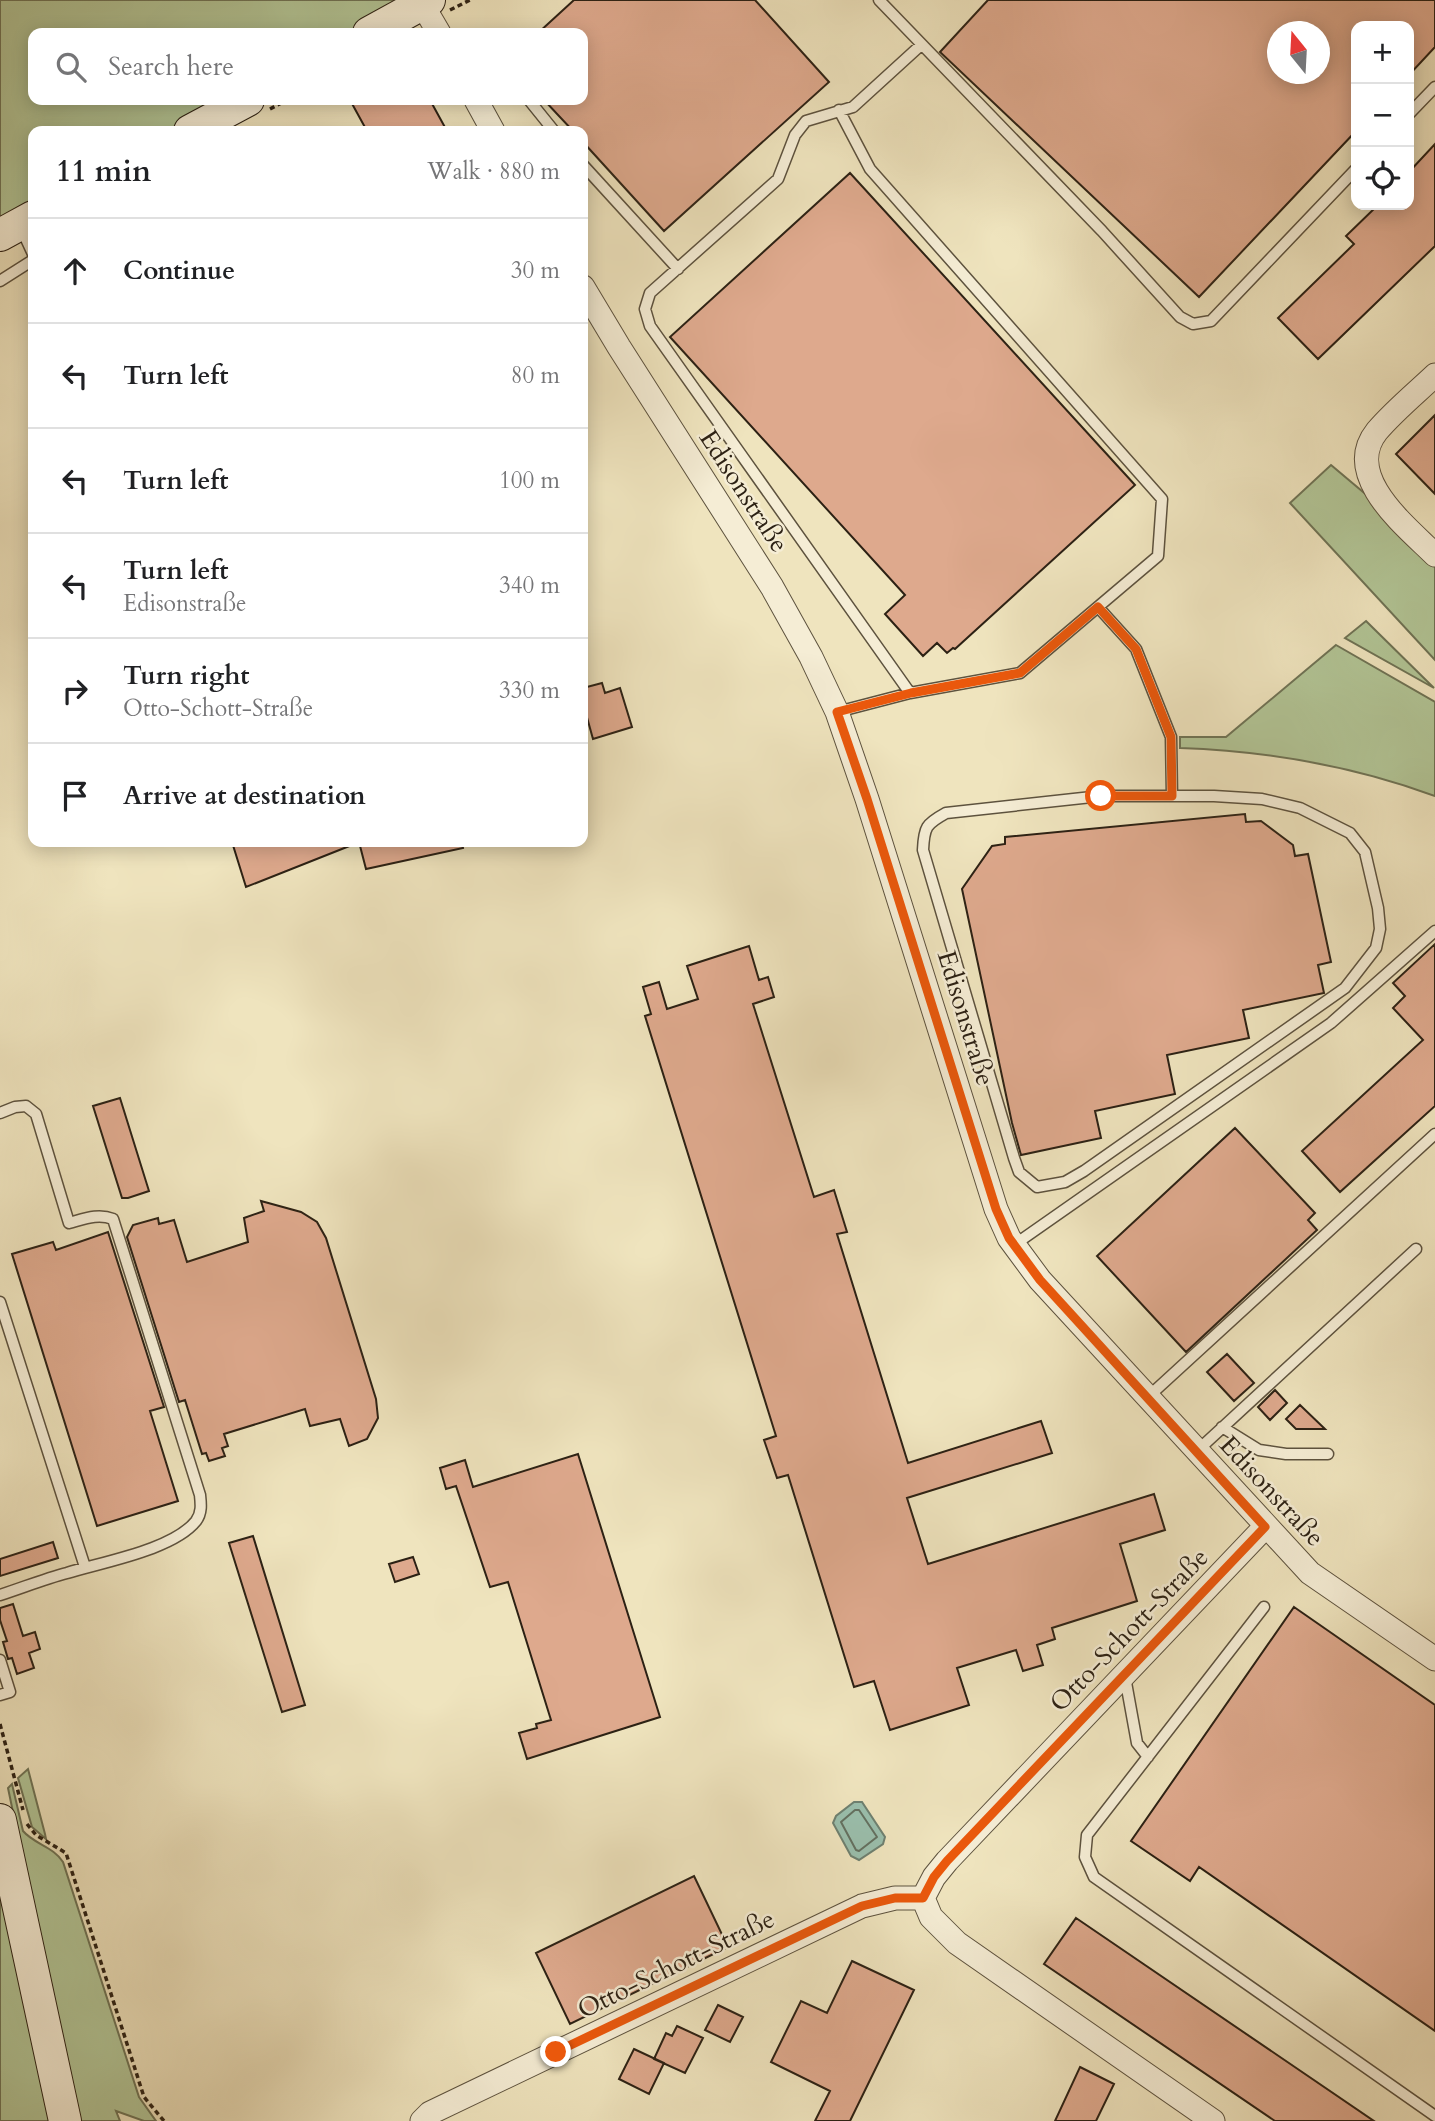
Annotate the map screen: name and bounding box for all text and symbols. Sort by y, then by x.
north arrow [1267,21,1330,84]
map controls [1351,21,1414,210]
button: + [1351,21,1414,84]
search box [28,28,588,105]
icon: search [52,48,90,86]
text: Search here [108,49,234,84]
button: − [1351,84,1414,147]
button: locate [1351,147,1414,210]
text: 11 min [56,151,151,192]
text: Walk · 880 m [427,156,560,187]
icon: ahead [56,252,94,290]
text: Continue [123,253,235,288]
text: 30 m [511,255,560,286]
icon: left [56,357,94,395]
text: Turn left [123,358,228,393]
text: 80 m [511,360,560,391]
street label: Edisonstraße [691,423,797,559]
icon: left [56,462,94,500]
text: Turn left [123,463,228,498]
text: 100 m [499,465,560,496]
text: Turn left [123,553,228,588]
icon: left [56,567,94,605]
text: 340 m [499,570,560,601]
text: Edisonstraße [123,588,247,619]
text: Turn right [123,658,250,693]
icon: right [56,672,94,710]
text: 330 m [499,675,560,706]
text: Otto-Schott-Straße [123,693,313,724]
icon: arrive [56,777,94,815]
text: Arrive at destination [123,778,366,813]
route start [1085,780,1116,811]
street label: Edisonstraße [929,946,1003,1090]
street label: Edisonstraße [1212,1428,1332,1554]
street label: Otto-Schott-Straße [1042,1541,1216,1719]
street label: Otto-Schott-Straße [572,1901,780,2027]
route end [540,2036,571,2067]

